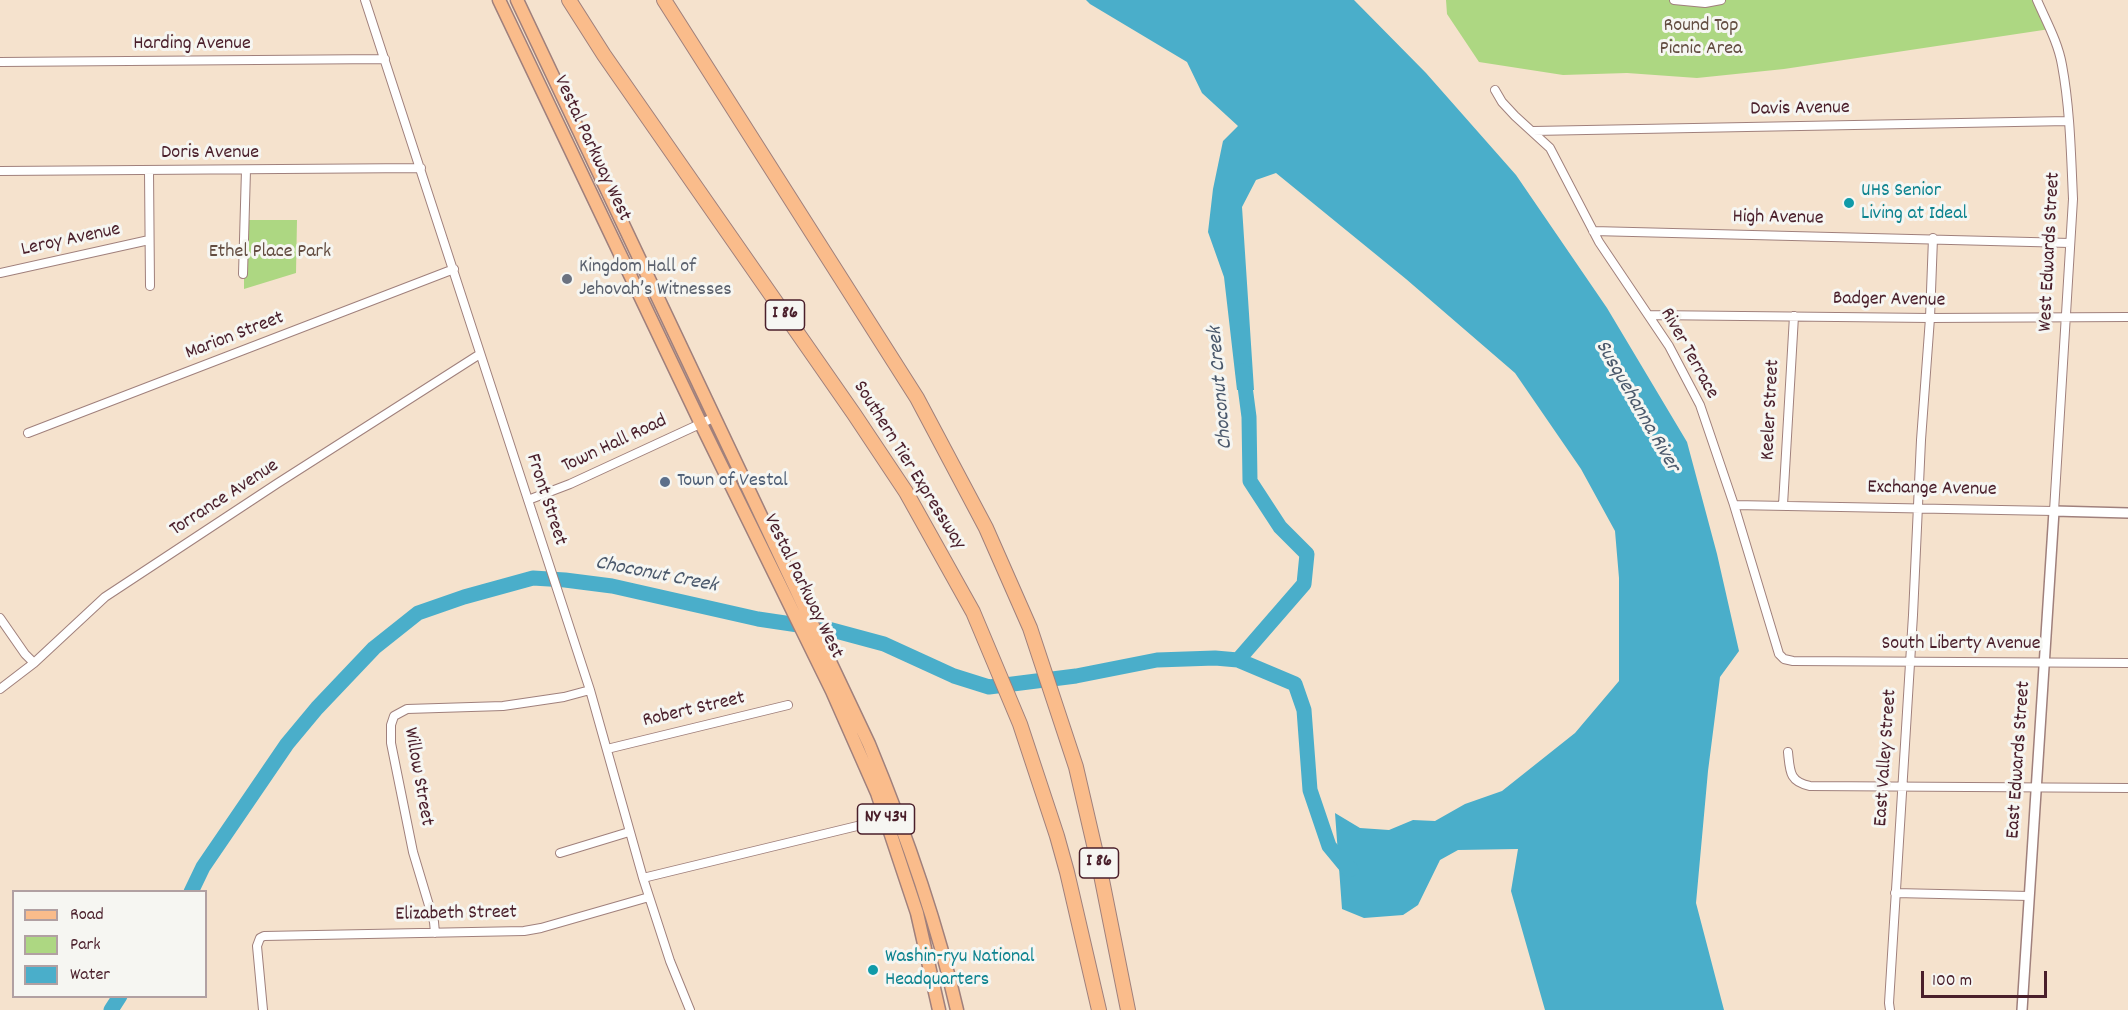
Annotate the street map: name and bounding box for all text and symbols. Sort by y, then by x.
park label: Round Top Picnic Area [1660,15,1742,62]
street label: Harding Avenue [133,33,251,57]
street label: Vestal Parkway West [547,72,635,226]
street label: Davis Avenue [1750,97,1850,123]
street label: Doris Avenue [161,142,259,166]
street label: West Edwards Street [2035,172,2067,332]
place label: UHS Senior Living at Ideal [1861,180,1967,227]
marker: UHS Senior Living at Ideal [1842,196,1856,210]
street label: High Avenue [1732,206,1824,232]
street label: Leroy Avenue [19,219,123,263]
park label: Ethel Place Park [209,241,331,265]
place label: Kingdom Hall of Jehovah’s Witnesses [579,256,732,303]
marker: Kingdom Hall of Jehovah’s Witnesses [560,272,574,286]
street label: Badger Avenue [1833,288,1945,314]
road number: I 86 [766,300,804,330]
street label: River Terrace [1653,304,1723,404]
street label: Marion Street [182,307,288,367]
water label: Choconut Creek [1204,325,1240,451]
water label: Susquehanna River [1588,337,1684,477]
street label: Keeler Street [1757,359,1787,461]
street label: Southern Tier Expressway [846,377,970,555]
street label: Town Hall Road [559,410,671,480]
street label: Front Street [519,451,571,549]
street label: Torrance Avenue [166,455,284,543]
place label: Town of Vestal [677,470,788,494]
marker: Town of Vestal [658,475,672,489]
street label: Exchange Avenue [1867,477,1997,503]
street label: Vestal Parkway West [757,511,847,663]
water label: Choconut Creek [593,552,719,600]
street label: South Liberty Avenue [1882,633,2040,657]
street label: East Edwards Street [2003,680,2037,840]
street label: Robert Street [641,688,747,734]
street label: East Valley Street [1870,689,1904,827]
street label: Willow Street [397,726,437,828]
road number: NY 434 [858,804,914,834]
road number: I 86 [1080,848,1118,878]
legend [12,890,207,998]
street label: Elizabeth Street [395,902,517,928]
text: Road [70,903,104,928]
text: Park [70,933,101,958]
place label: Washin-ryu National Headquarters [885,946,1034,993]
scale bar [1924,959,2050,997]
text: Water [70,963,110,988]
marker: Washin-ryu National Headquarters [866,963,880,977]
text: 100 m [1932,969,1972,994]

